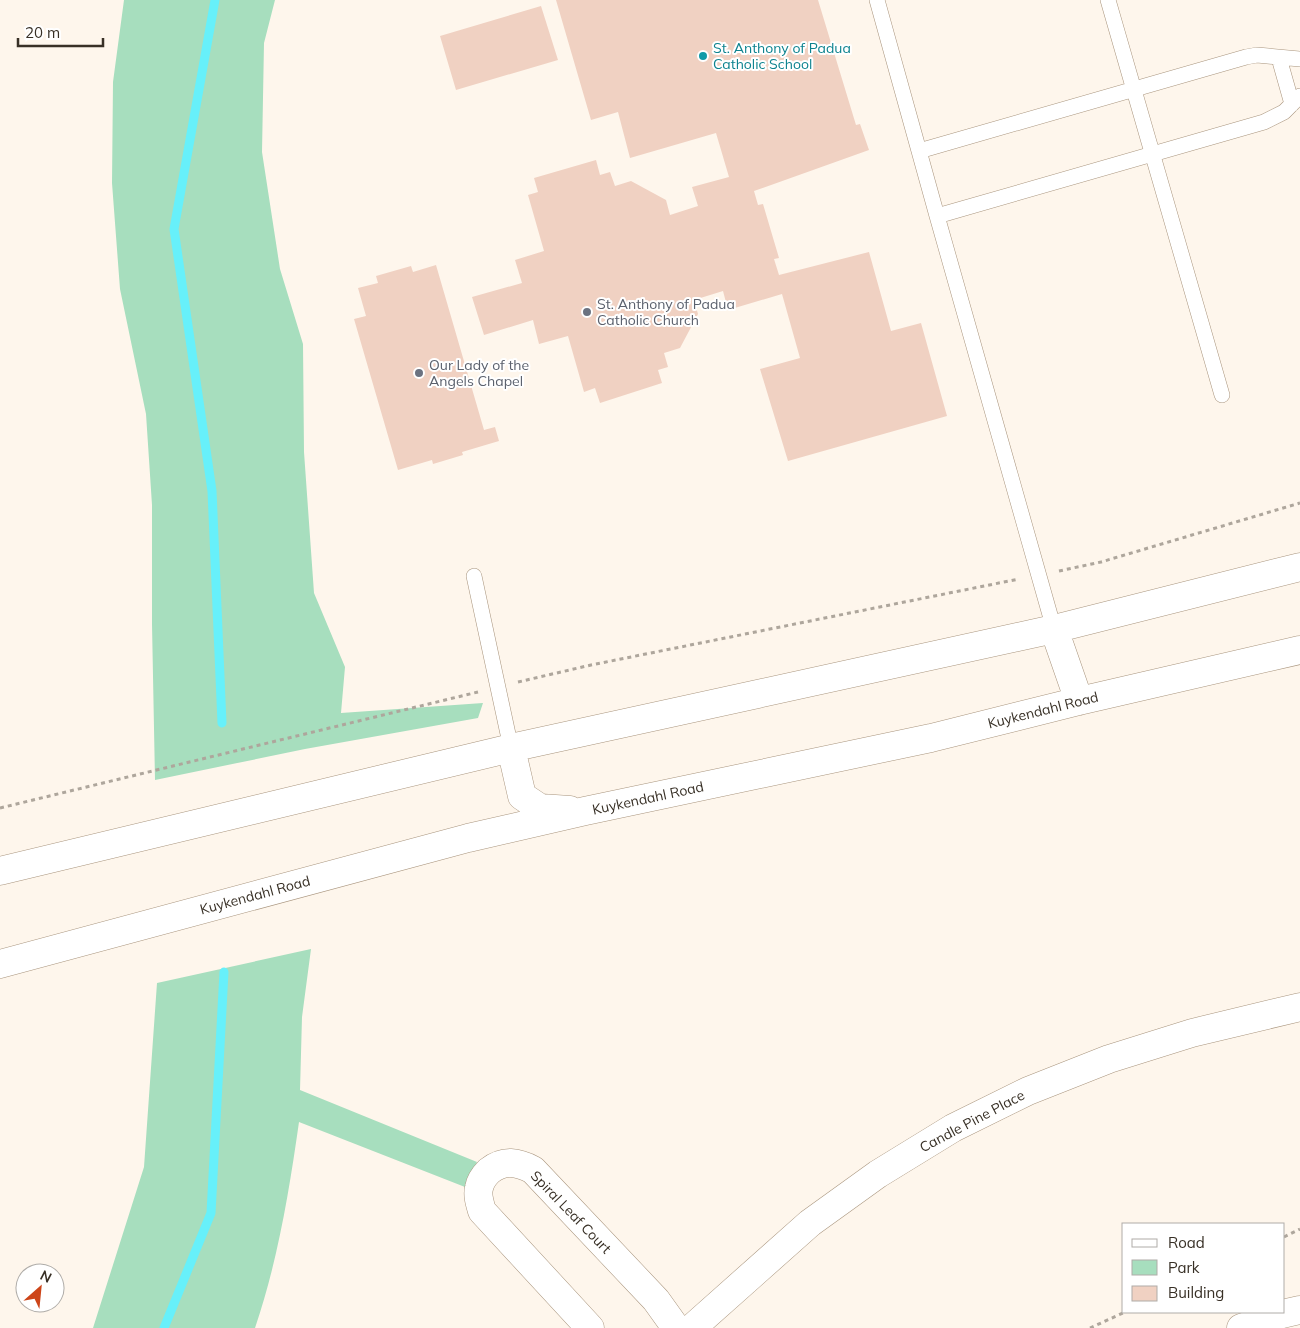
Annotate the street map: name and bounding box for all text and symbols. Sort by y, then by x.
scale bar [18,15,102,47]
text: 20 m [25,23,60,42]
place label: St. Anthony of Padua Catholic School [713,39,851,73]
marker: St. Anthony of Padua Catholic School [697,50,709,62]
place label: St. Anthony of Padua Catholic Church [597,295,735,329]
marker: St. Anthony of Padua Catholic Church [581,306,593,318]
place label: Our Lady of the Angels Chapel [429,356,529,390]
marker: Our Lady of the Angels Chapel [413,367,425,379]
street label: Kuykendahl Road [986,688,1100,732]
street label: Kuykendahl Road [591,777,705,819]
street label: Kuykendahl Road [198,872,312,918]
street label: Candle Pine Place [917,1086,1027,1156]
street label: Spiral Leaf Court [527,1167,615,1257]
legend [1122,1223,1285,1313]
text: Road [1168,1233,1205,1252]
text: Park [1168,1258,1200,1277]
north arrow [15,1263,65,1313]
text: N [37,1266,55,1287]
text: Building [1168,1283,1224,1302]

